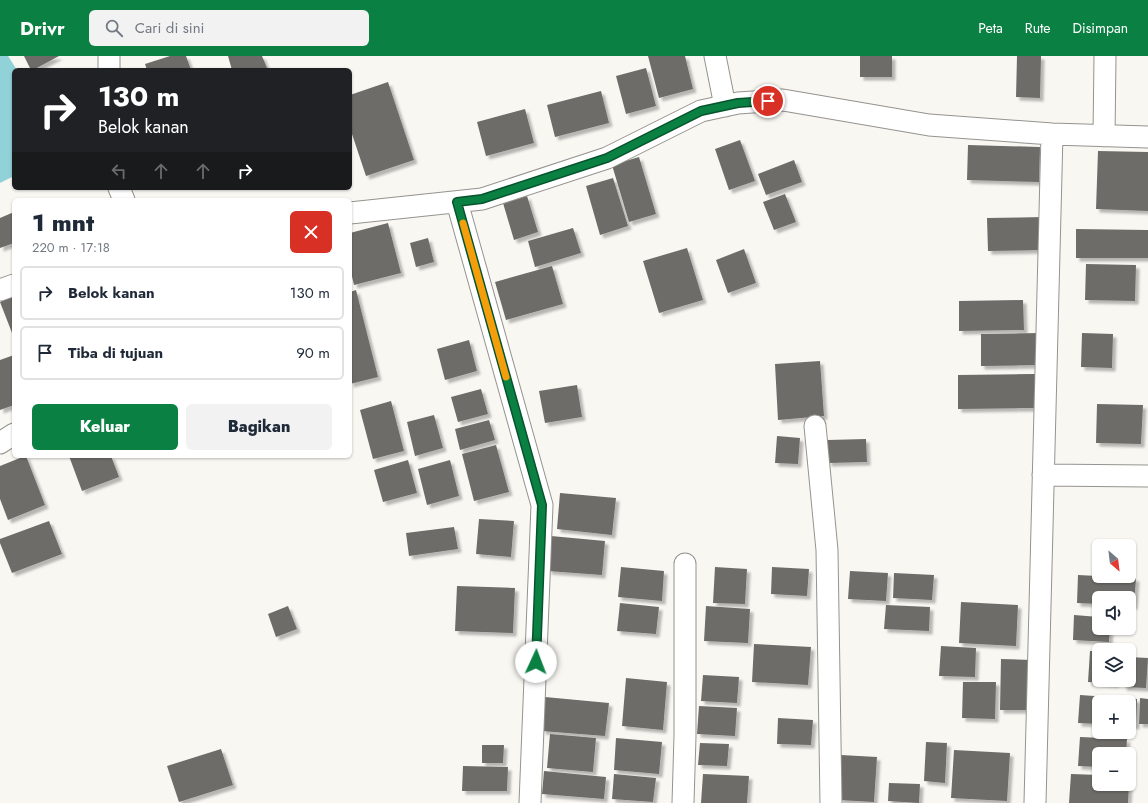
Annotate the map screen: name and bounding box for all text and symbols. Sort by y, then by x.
search box [89,10,369,46]
text: Drivr [20,15,65,42]
icon: search [103,17,125,39]
text: Cari di sini [135,17,205,39]
text: Peta [978,18,1003,38]
text: Rute [1025,18,1051,38]
text: Disimpan [1073,18,1128,38]
text: 130 m [98,76,180,117]
icon: right [32,84,84,136]
pin [751,84,785,118]
icon: arrive [757,90,779,112]
text: Belok kanan [98,114,189,140]
icon: left [108,160,130,182]
icon: ahead [150,160,172,182]
icon: ahead [192,160,214,182]
icon: right [234,160,256,182]
text: 1 mnt [32,205,94,240]
button: close [290,211,332,253]
text: 220 m · 17:18 [32,238,110,257]
icon: right [34,282,56,304]
text: Belok kanan [68,282,155,304]
text: 130 m [290,282,330,304]
icon: arrive [34,342,56,364]
text: Tiba di tujuan [68,342,163,364]
text: 90 m [296,342,330,364]
button: Keluar [32,404,178,450]
button: Bagikan [186,404,332,450]
north arrow [1092,539,1136,583]
map controls [1092,539,1136,791]
button: sound [1092,591,1136,635]
position arrow [515,641,557,683]
button: layers [1092,643,1136,687]
button: + [1092,695,1136,739]
button: − [1092,747,1136,791]

